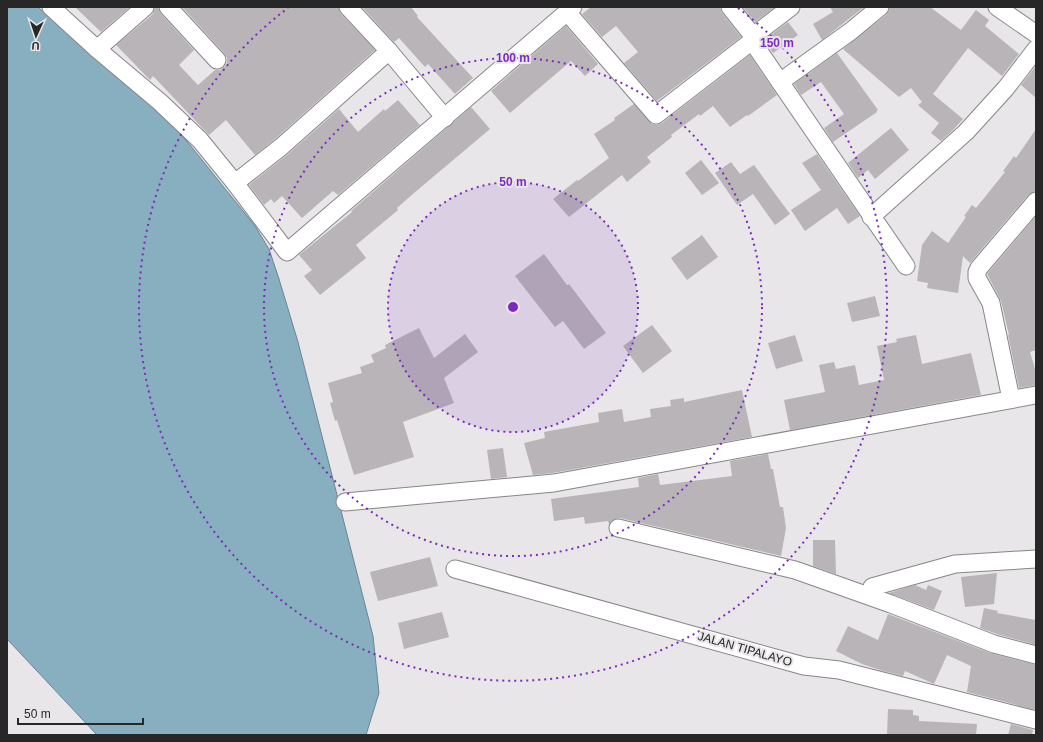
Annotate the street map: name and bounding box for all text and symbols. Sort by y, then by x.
north arrow [16,16,56,56]
text: 150 m [760,36,794,50]
text: U [31,40,40,52]
text: 100 m [496,51,530,65]
text: 50 m [499,175,527,189]
centre of rings [506,300,520,314]
street label: JALAN TIPALAYO [696,629,794,669]
scale bar [18,700,143,726]
text: 50 m [24,707,51,721]

